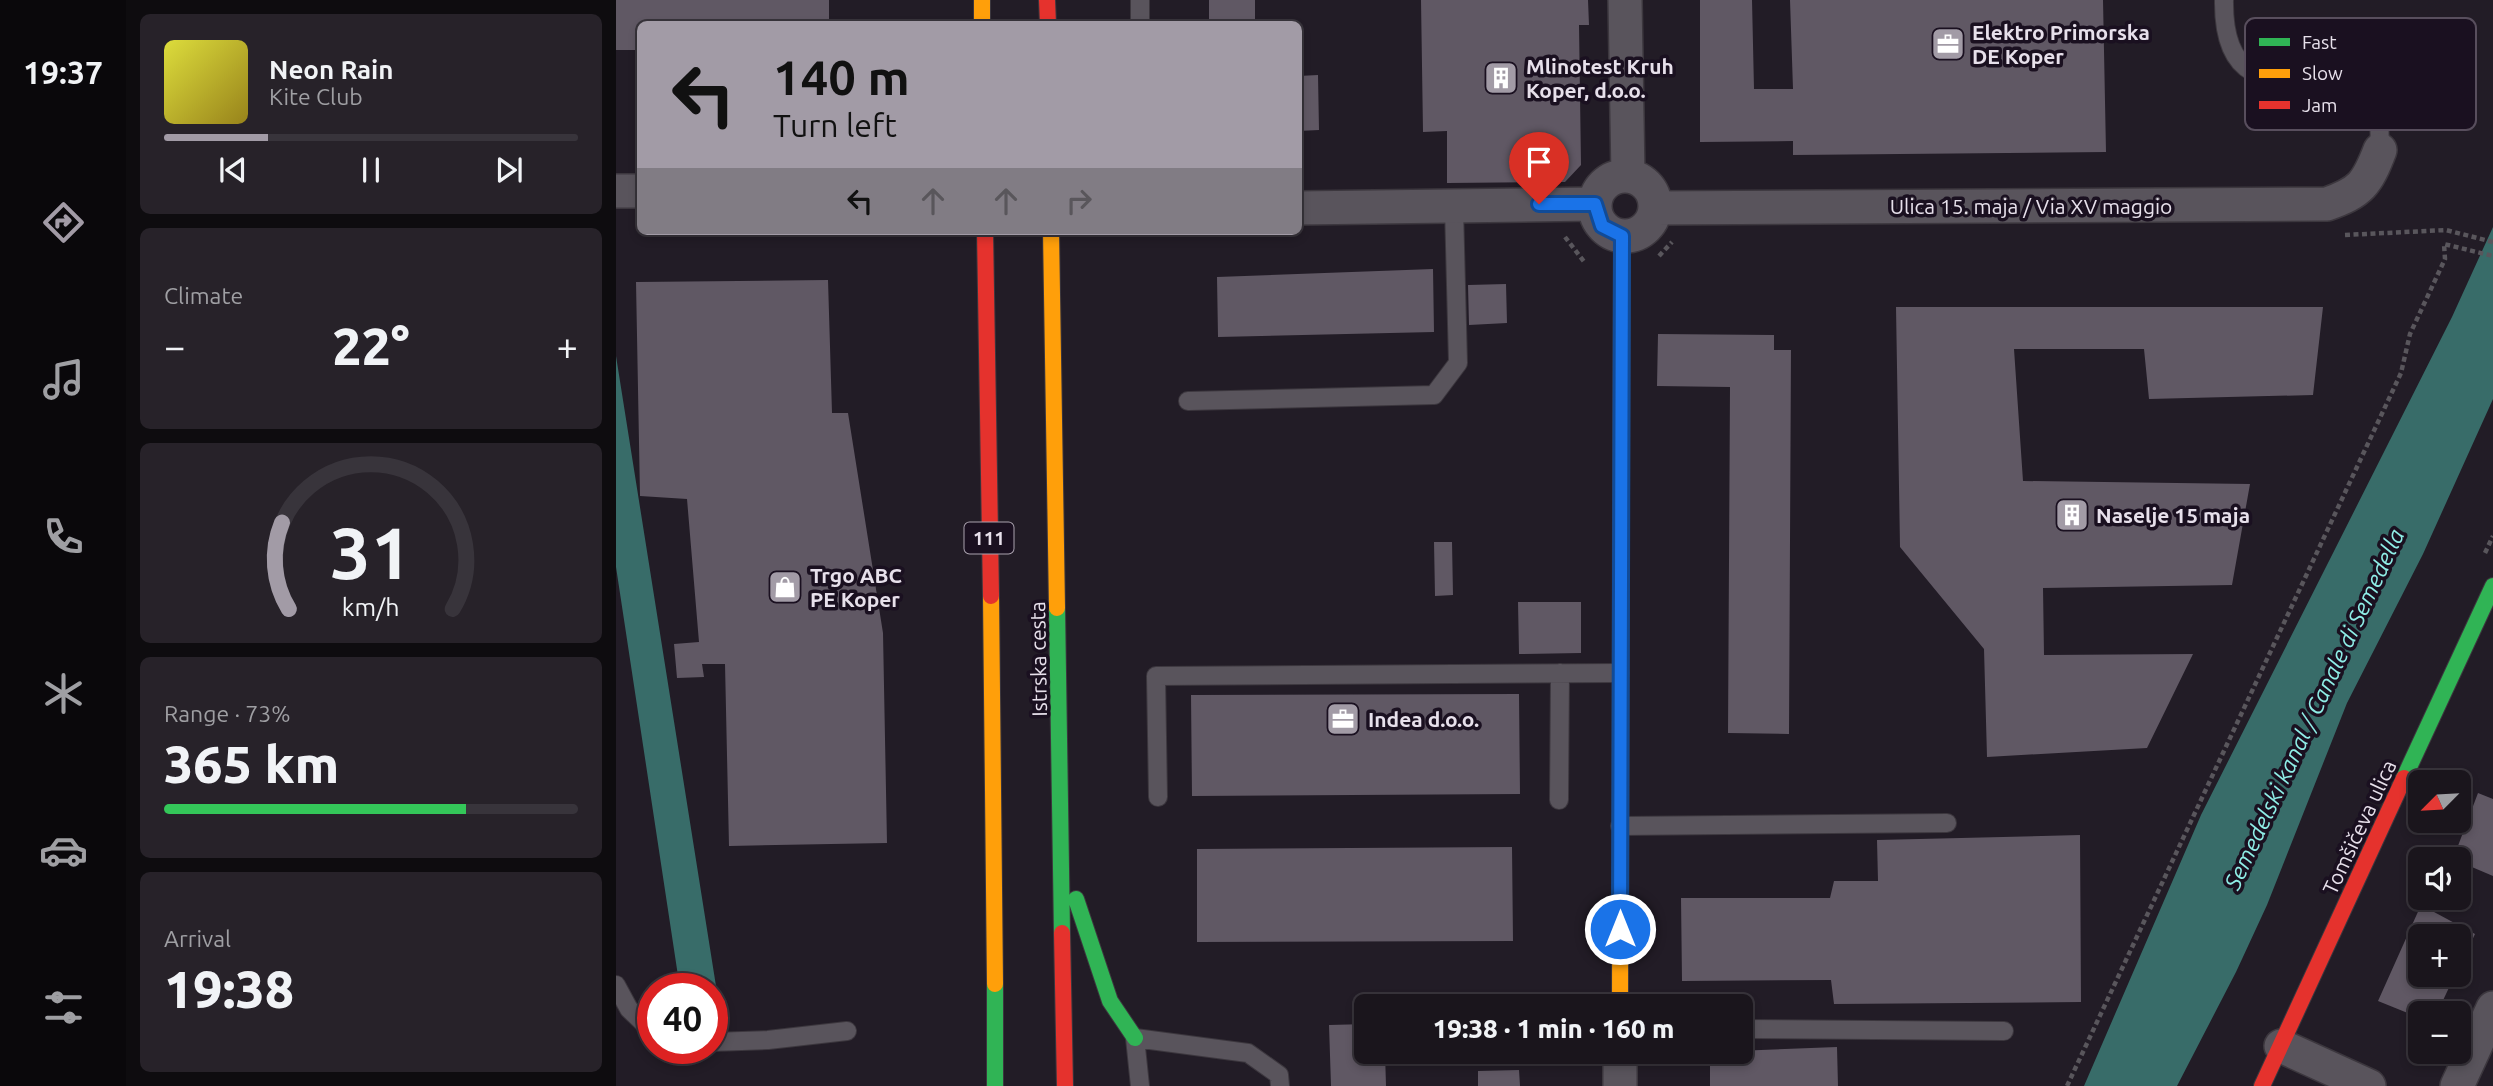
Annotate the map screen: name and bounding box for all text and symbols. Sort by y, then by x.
legend [2245,18,2476,130]
place label: Elektro Primorska DE Koper [1972,20,2150,68]
office icon: Elektro Primorska DE Koper [1929,25,1967,63]
text: Fast [2302,31,2337,53]
icon: left [658,49,749,140]
text: 140 m [773,49,910,104]
text: 19:37 [23,54,103,90]
place label: Mlinotest Kruh Koper, d.o.o. [1526,54,1674,102]
text: Neon Rain [269,55,394,84]
building icon: Mlinotest Kruh Koper, d.o.o. [1482,59,1520,97]
text: Slow [2302,62,2343,84]
text: Kite Club [269,84,363,109]
text: Jam [2302,94,2338,116]
text: Turn left [773,107,897,143]
pin [1509,132,1569,204]
icon: arrive [1520,143,1558,181]
icon: previous [214,151,252,189]
icon: pause [352,151,390,189]
icon: next [490,151,528,189]
icon: left [841,182,879,220]
icon: ahead [914,182,952,220]
icon: ahead [987,182,1025,220]
icon: right [1060,182,1098,220]
street label: Ulica 15. maja / Via XV maggio [1890,194,2172,218]
icon: directions [39,198,88,247]
text: Climate [164,283,243,308]
text: 22° [332,317,410,375]
text: − [164,325,185,367]
text: + [557,325,578,367]
icon: music [39,355,88,404]
building icon: Naselje 15 maja [2053,496,2091,534]
place label: Naselje 15 maja [2096,503,2250,527]
text: 31 [330,511,412,593]
icon: phone [39,512,88,561]
road number: 111 [964,523,1014,554]
water label: Semedelski kanal / Canale di Semedella [2219,525,2409,894]
place label: Trgo ABC PE Koper [810,563,902,611]
shop icon: Trgo ABC PE Koper [766,568,804,606]
text: km/h [342,593,400,621]
street label: Istrska cesta [1025,601,1051,717]
icon: climate [39,669,88,718]
office icon: Indea d.o.o. [1324,700,1362,738]
text: Range · 73% [164,701,291,726]
place label: Indea d.o.o. [1368,707,1479,731]
text: 365 km [164,735,339,793]
street label: Tomšičeva ulica [2317,756,2401,898]
north arrow [2408,770,2471,833]
map controls [2408,770,2471,1064]
icon: car [39,826,88,875]
button: sound [2408,847,2471,910]
position arrow [1583,892,1657,966]
button: + [2408,924,2471,987]
text: Arrival [164,926,231,951]
text: 19:38 [164,960,294,1018]
speed limit sign: 40 [637,973,728,1064]
icon: filters [39,983,88,1032]
button: − [2408,1001,2471,1064]
text: 19:38 · 1 min · 160 m [1433,1014,1674,1043]

